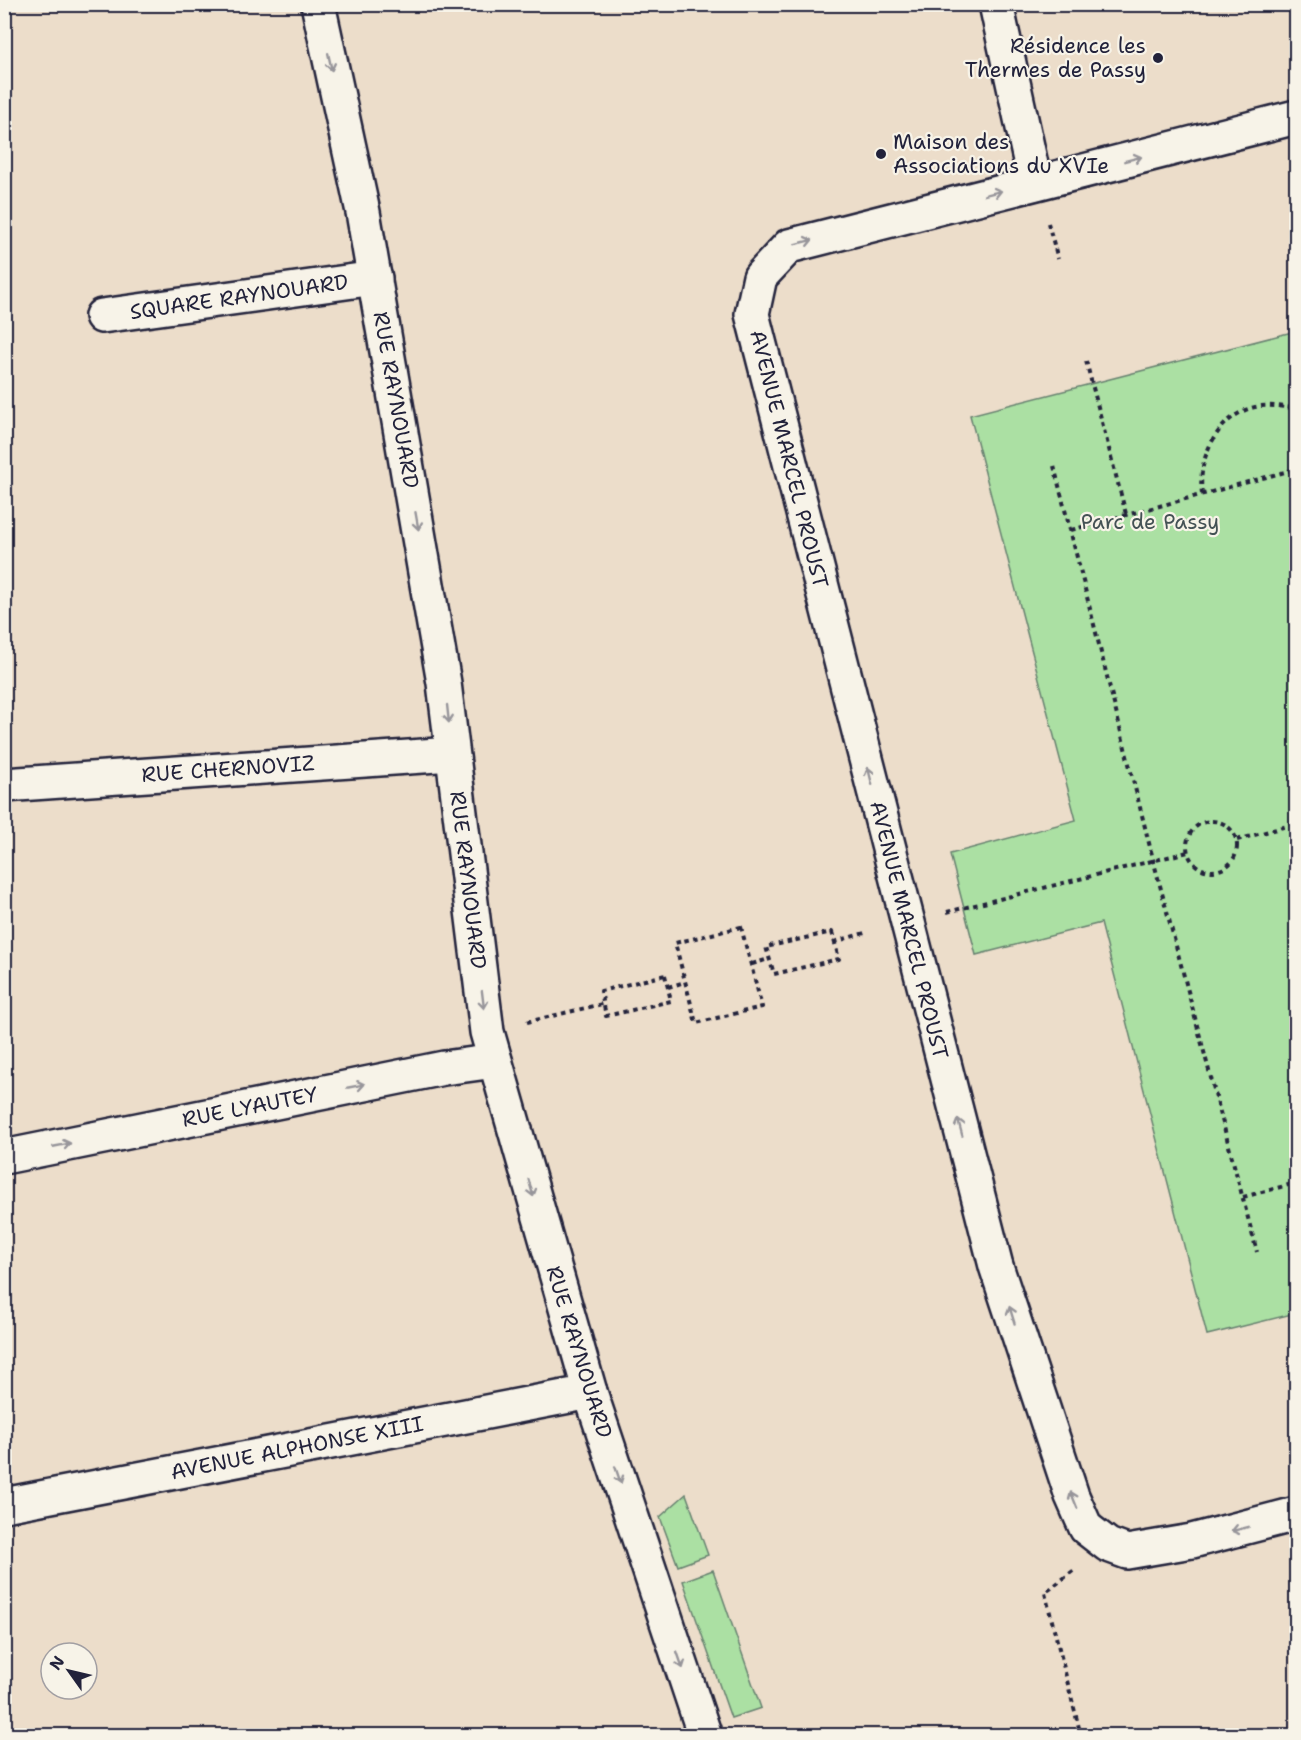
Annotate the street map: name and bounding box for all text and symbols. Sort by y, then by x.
place label: Résidence les Thermes de Passy [965,32,1146,84]
one-way arrow [325,51,336,71]
marker: Résidence les Thermes de Passy [1151,51,1165,65]
place label: Maison des Associations du XVIe [893,128,1109,180]
marker: Maison des Associations du XVIe [874,147,888,161]
one-way arrow [1123,153,1142,164]
one-way arrow [983,187,1002,199]
one-way arrow [795,235,814,247]
street label: SQUARE RAYNOUARD [128,268,350,326]
street label: RUE RAYNOUARD [367,309,425,491]
street label: AVENUE MARCEL PROUST [743,327,835,591]
park label: Parc de Passy [1081,508,1219,536]
one-way arrow [412,511,423,531]
one-way arrow [443,703,454,723]
street label: RUE CHERNOVIZ [140,749,316,789]
one-way arrow [863,766,875,785]
street label: RUE RAYNOUARD [443,790,493,970]
street label: AVENUE MARCEL PROUST [863,798,955,1062]
one-way arrow [478,989,489,1009]
street label: RUE LYAUTEY [180,1080,320,1134]
one-way arrow [346,1080,365,1091]
one-way arrow [954,1118,966,1137]
one-way arrow [52,1139,71,1150]
one-way arrow [526,1178,537,1197]
street label: RUE RAYNOUARD [539,1262,619,1442]
one-way arrow [1006,1306,1017,1325]
street label: AVENUE ALPHONSE XIII [168,1410,426,1486]
one-way arrow [613,1466,624,1484]
one-way arrow [1068,1491,1079,1510]
one-way arrow [1231,1523,1250,1535]
north arrow [39,1641,99,1701]
one-way arrow [675,1650,686,1669]
text: N [45,1652,69,1674]

